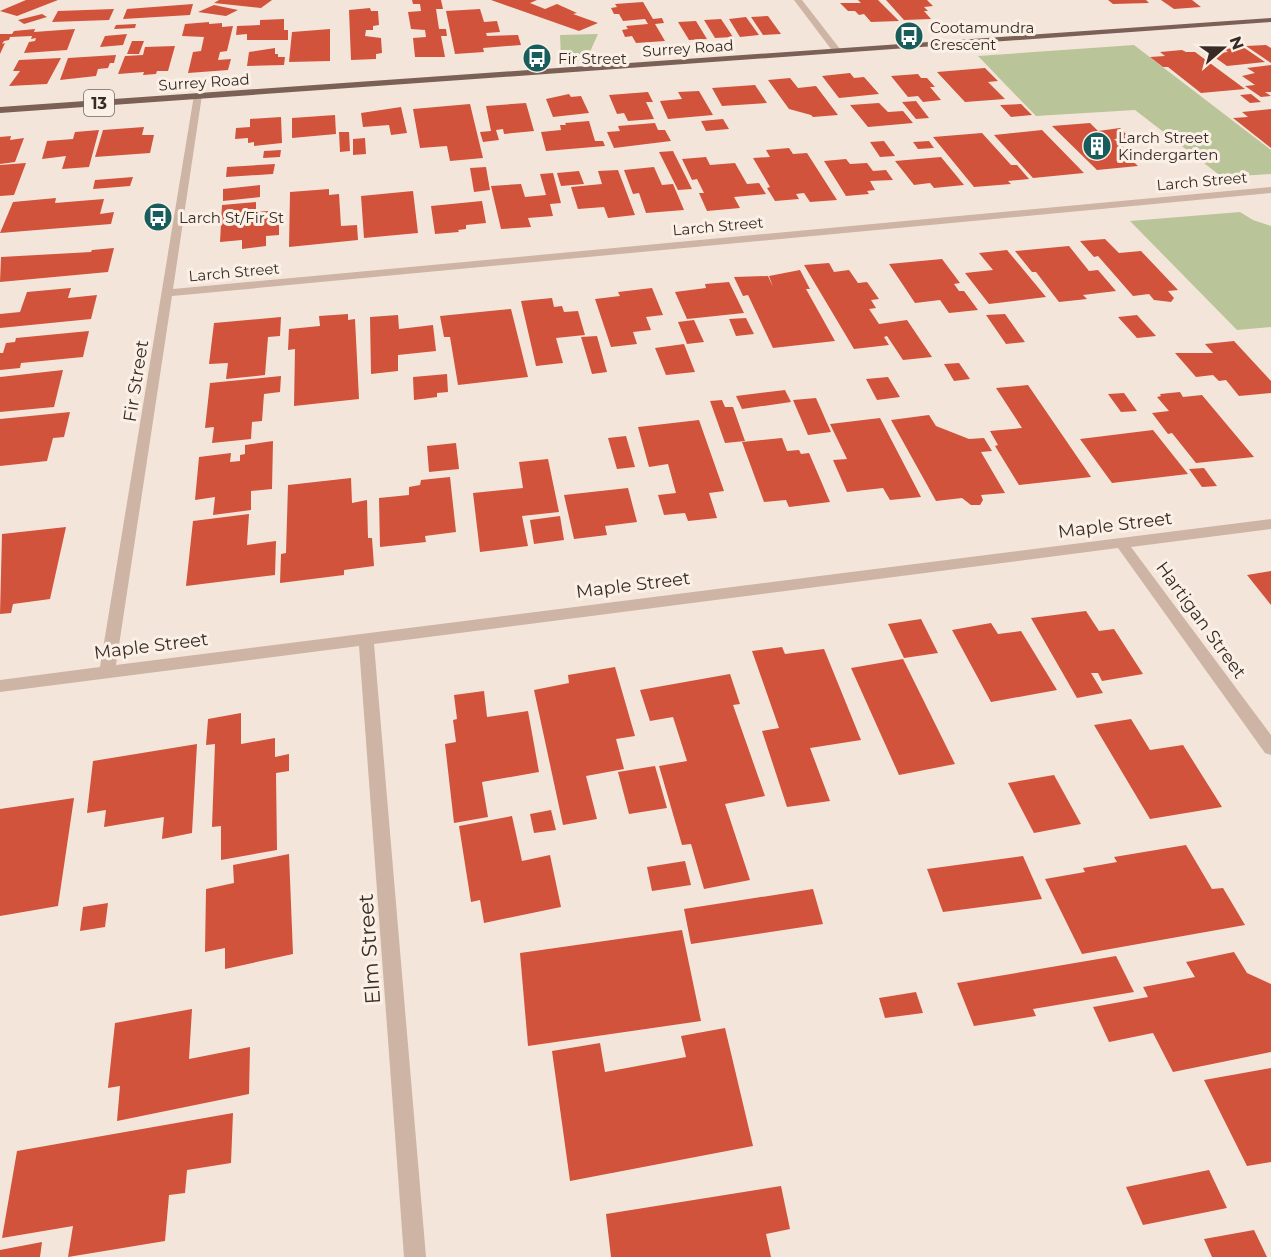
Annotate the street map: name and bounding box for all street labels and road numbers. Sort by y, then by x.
street label: Surrey Road [642,35,734,61]
street label: Surrey Road [158,69,250,95]
road number: 13 [84,90,114,116]
street label: Larch Street [1156,168,1248,194]
street label: Larch Street [672,213,764,239]
street label: Larch Street [188,259,280,285]
street label: Fir Street [119,338,153,424]
street label: Maple Street [1057,507,1173,543]
street label: Hartigan Street [1151,557,1251,683]
street label: Maple Street [575,567,691,603]
street label: Maple Street [93,628,209,664]
street label: Elm Street [353,893,385,1005]

